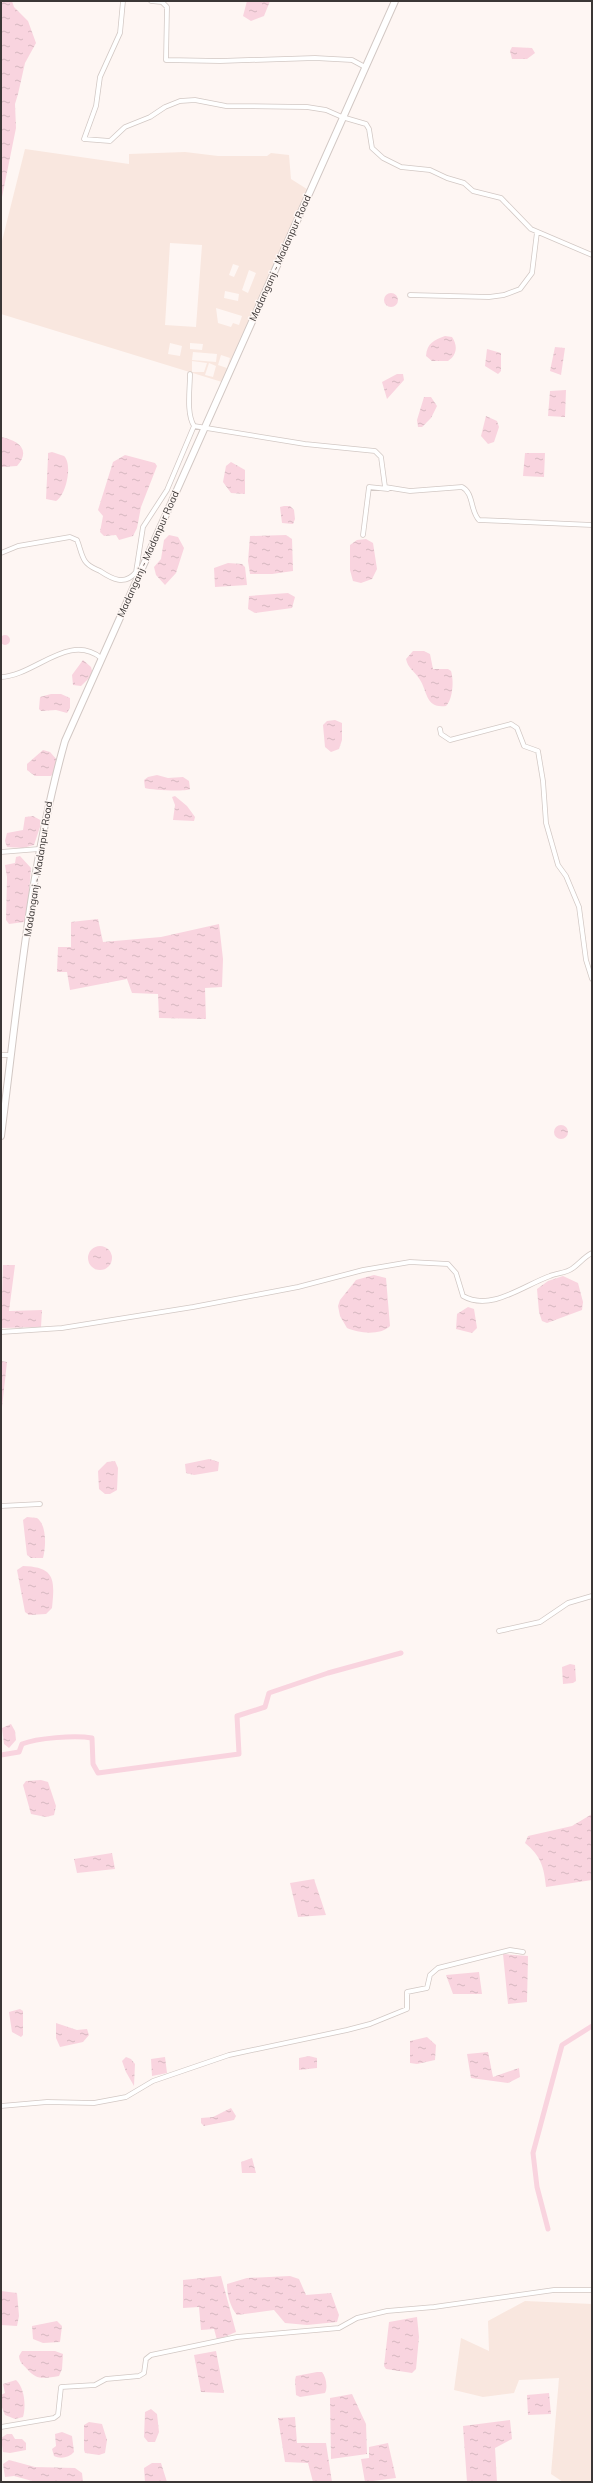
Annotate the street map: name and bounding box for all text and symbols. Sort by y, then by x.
street label: Madanganj - Madanpur Road [246,193,314,323]
street label: Madanganj - Madanpur Road [114,489,182,619]
street label: Madanganj - Madanpur Road [21,800,55,938]

